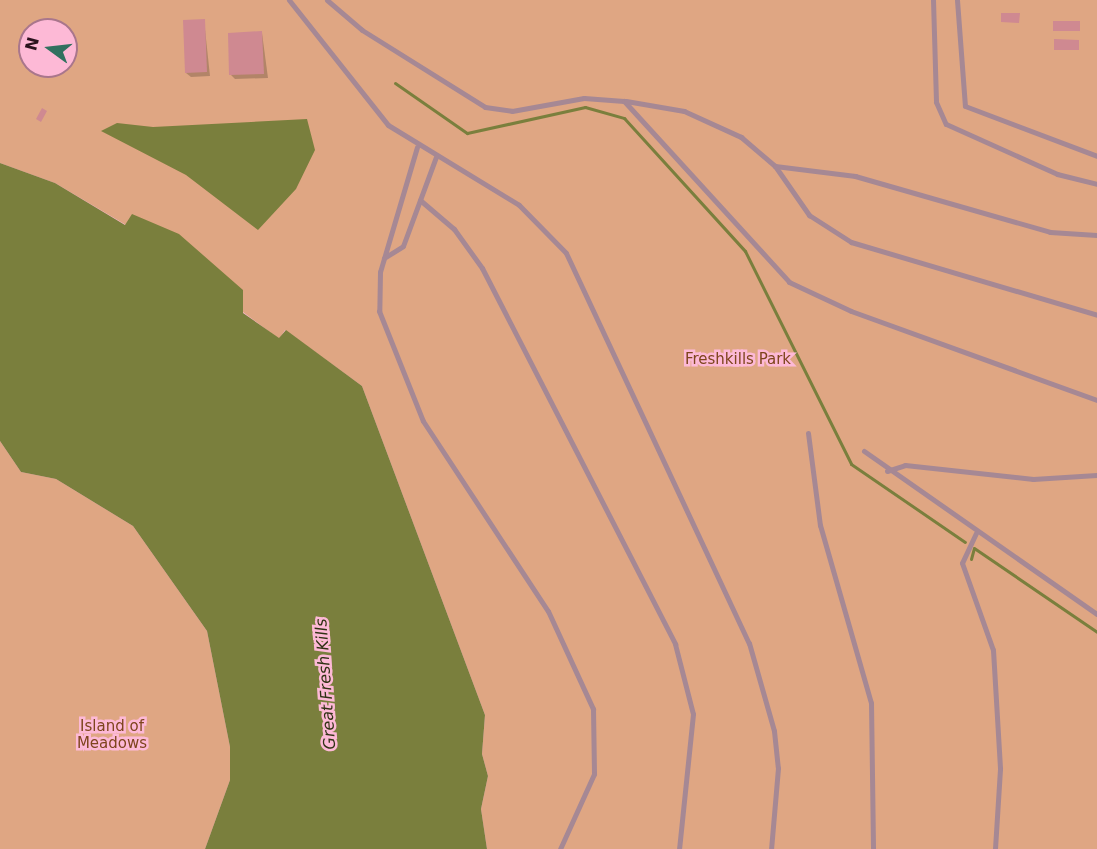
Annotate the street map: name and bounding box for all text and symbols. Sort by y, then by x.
north arrow [18,18,78,78]
text: N [21,35,43,53]
park label: Freshkills Park [685,351,791,369]
water label: Great Fresh Kills [312,618,340,750]
park label: Island of Meadows [77,717,147,752]

